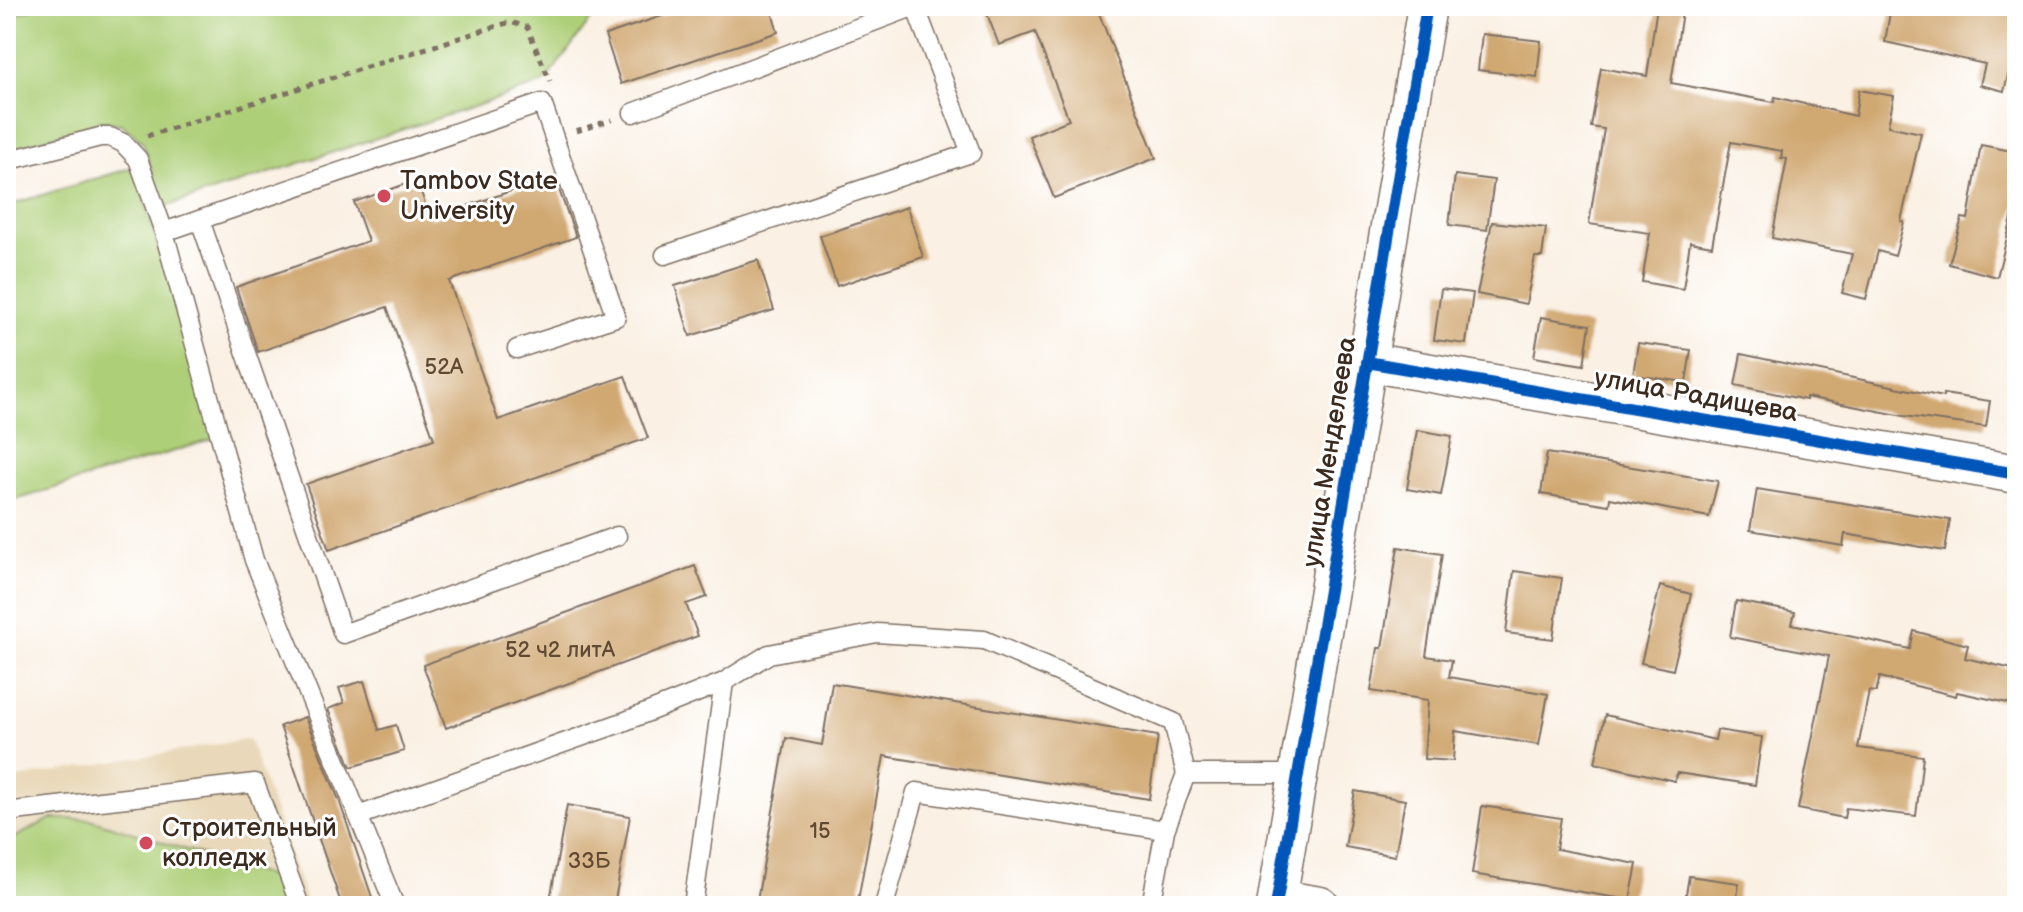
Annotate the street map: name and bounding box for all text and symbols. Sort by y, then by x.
place label: Tambov State University [400,166,558,227]
marker: Tambov State University [375,187,393,205]
street label: улица Менделеева [1296,335,1364,569]
house number: 52А [425,354,464,381]
street label: улица Радищева [1592,363,1800,429]
house number: 52 ч2 литА [505,637,616,664]
place label: Строительный колледж [162,813,337,874]
house number: 15 [809,818,831,845]
marker: Строительный колледж [137,834,155,852]
house number: 33Б [568,848,611,875]

